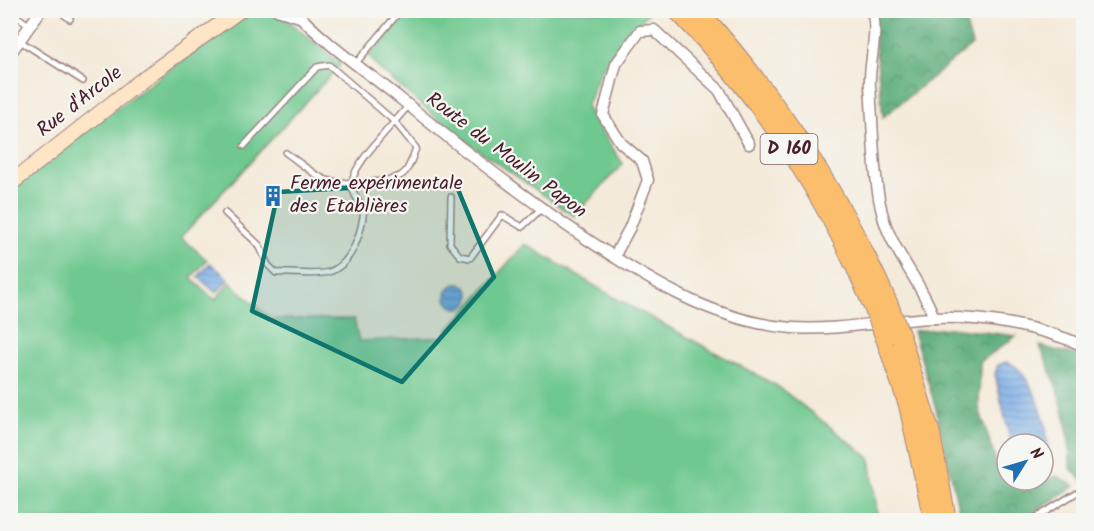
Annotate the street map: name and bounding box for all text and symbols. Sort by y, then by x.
street label: Rue d'Arcole [30,58,130,146]
street label: Route du Moulin Papon [418,85,594,227]
road number: D 160 [760,134,818,164]
place label: Ferme expérimentale des Etablières [290,168,463,223]
building icon: Ferme expérimentale des Etablières [261,184,285,208]
north arrow [995,432,1055,492]
text: N [1023,442,1049,465]

